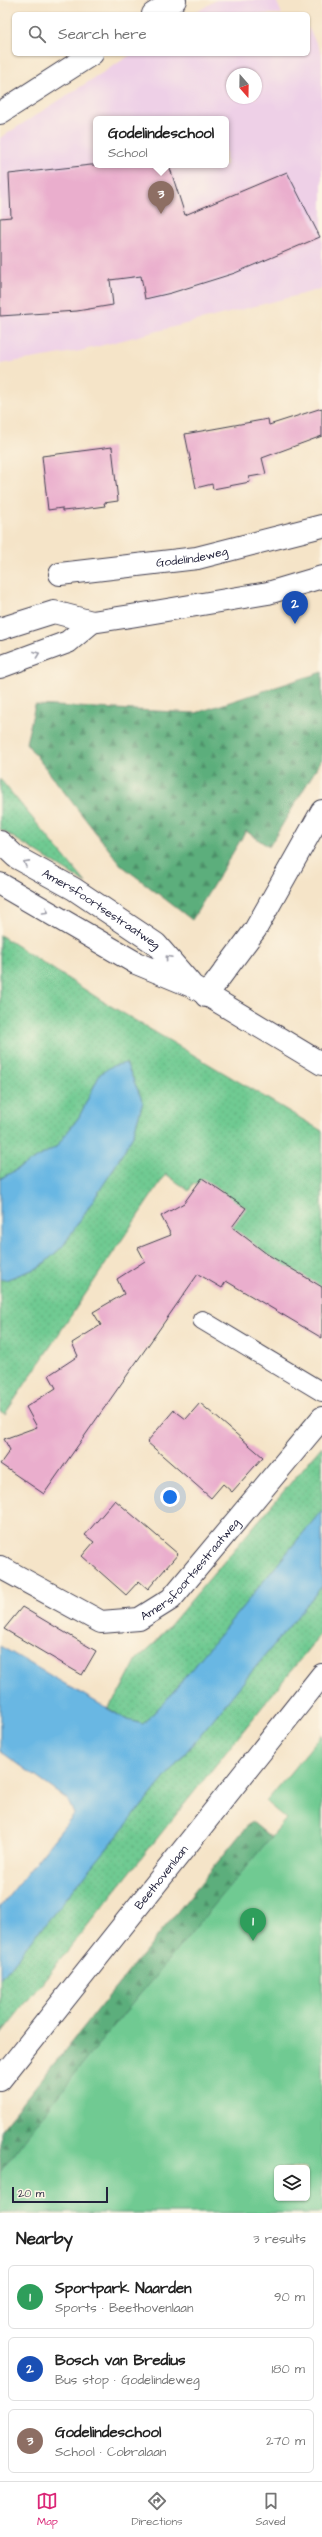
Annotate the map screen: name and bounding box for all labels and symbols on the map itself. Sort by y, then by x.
north arrow [226,68,262,104]
pin: 3 [148,181,174,214]
street label: Godelindeweg [155,542,230,571]
pin: 2 [282,591,308,624]
one-way arrow [33,650,40,658]
one-way arrow [23,860,30,867]
street label: Amersfoortsestraatweg [39,865,165,953]
one-way arrow [42,907,49,914]
one-way arrow [166,955,173,962]
your location [160,1487,180,1507]
street label: Amersfoortsestraatweg [137,1514,244,1625]
street label: Beethovenlaan [130,1841,192,1913]
pin: 1 [240,1908,266,1941]
scale bar [12,2185,108,2204]

